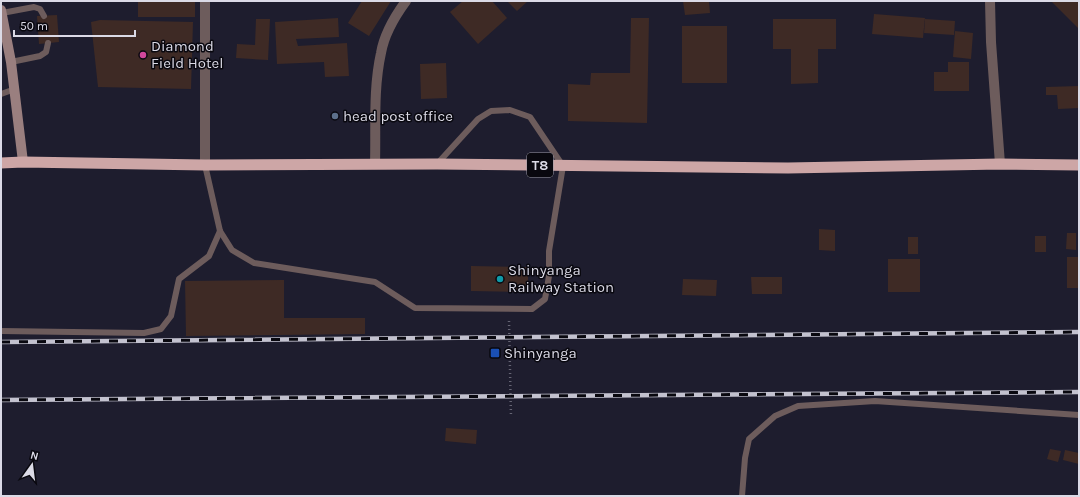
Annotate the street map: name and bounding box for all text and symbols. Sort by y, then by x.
scale bar [14,12,135,38]
text: 50 m [20,19,48,33]
place label: Diamond Field Hotel [151,37,223,72]
marker: Diamond Field Hotel [138,50,148,60]
place label: head post office [343,107,453,125]
marker: head post office [330,111,340,121]
road number: T8 [527,153,553,177]
place label: Shinyanga Railway Station [508,261,614,296]
marker: Shinyanga Railway Station [495,274,505,284]
place label: Shinyanga [504,344,577,362]
marker: Shinyanga [489,347,501,359]
north arrow [12,445,52,485]
text: N [29,449,40,463]

